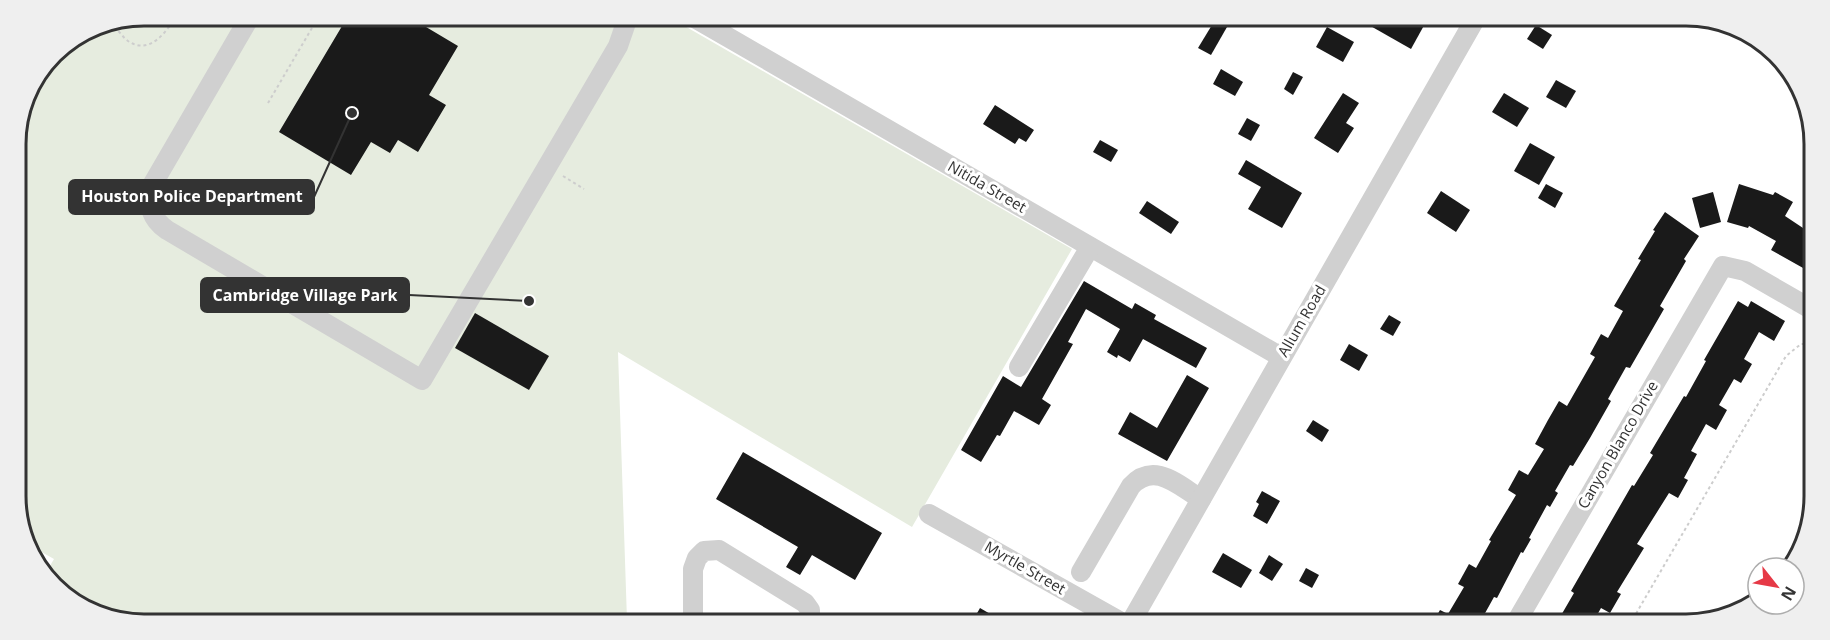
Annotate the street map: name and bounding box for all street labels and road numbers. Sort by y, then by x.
street label: Nitida Street [945,156,1030,217]
street label: Allum Road [1273,281,1330,360]
street label: Canyon Blanco Drive [1572,377,1662,512]
street label: Myrtle Street [981,536,1070,598]

